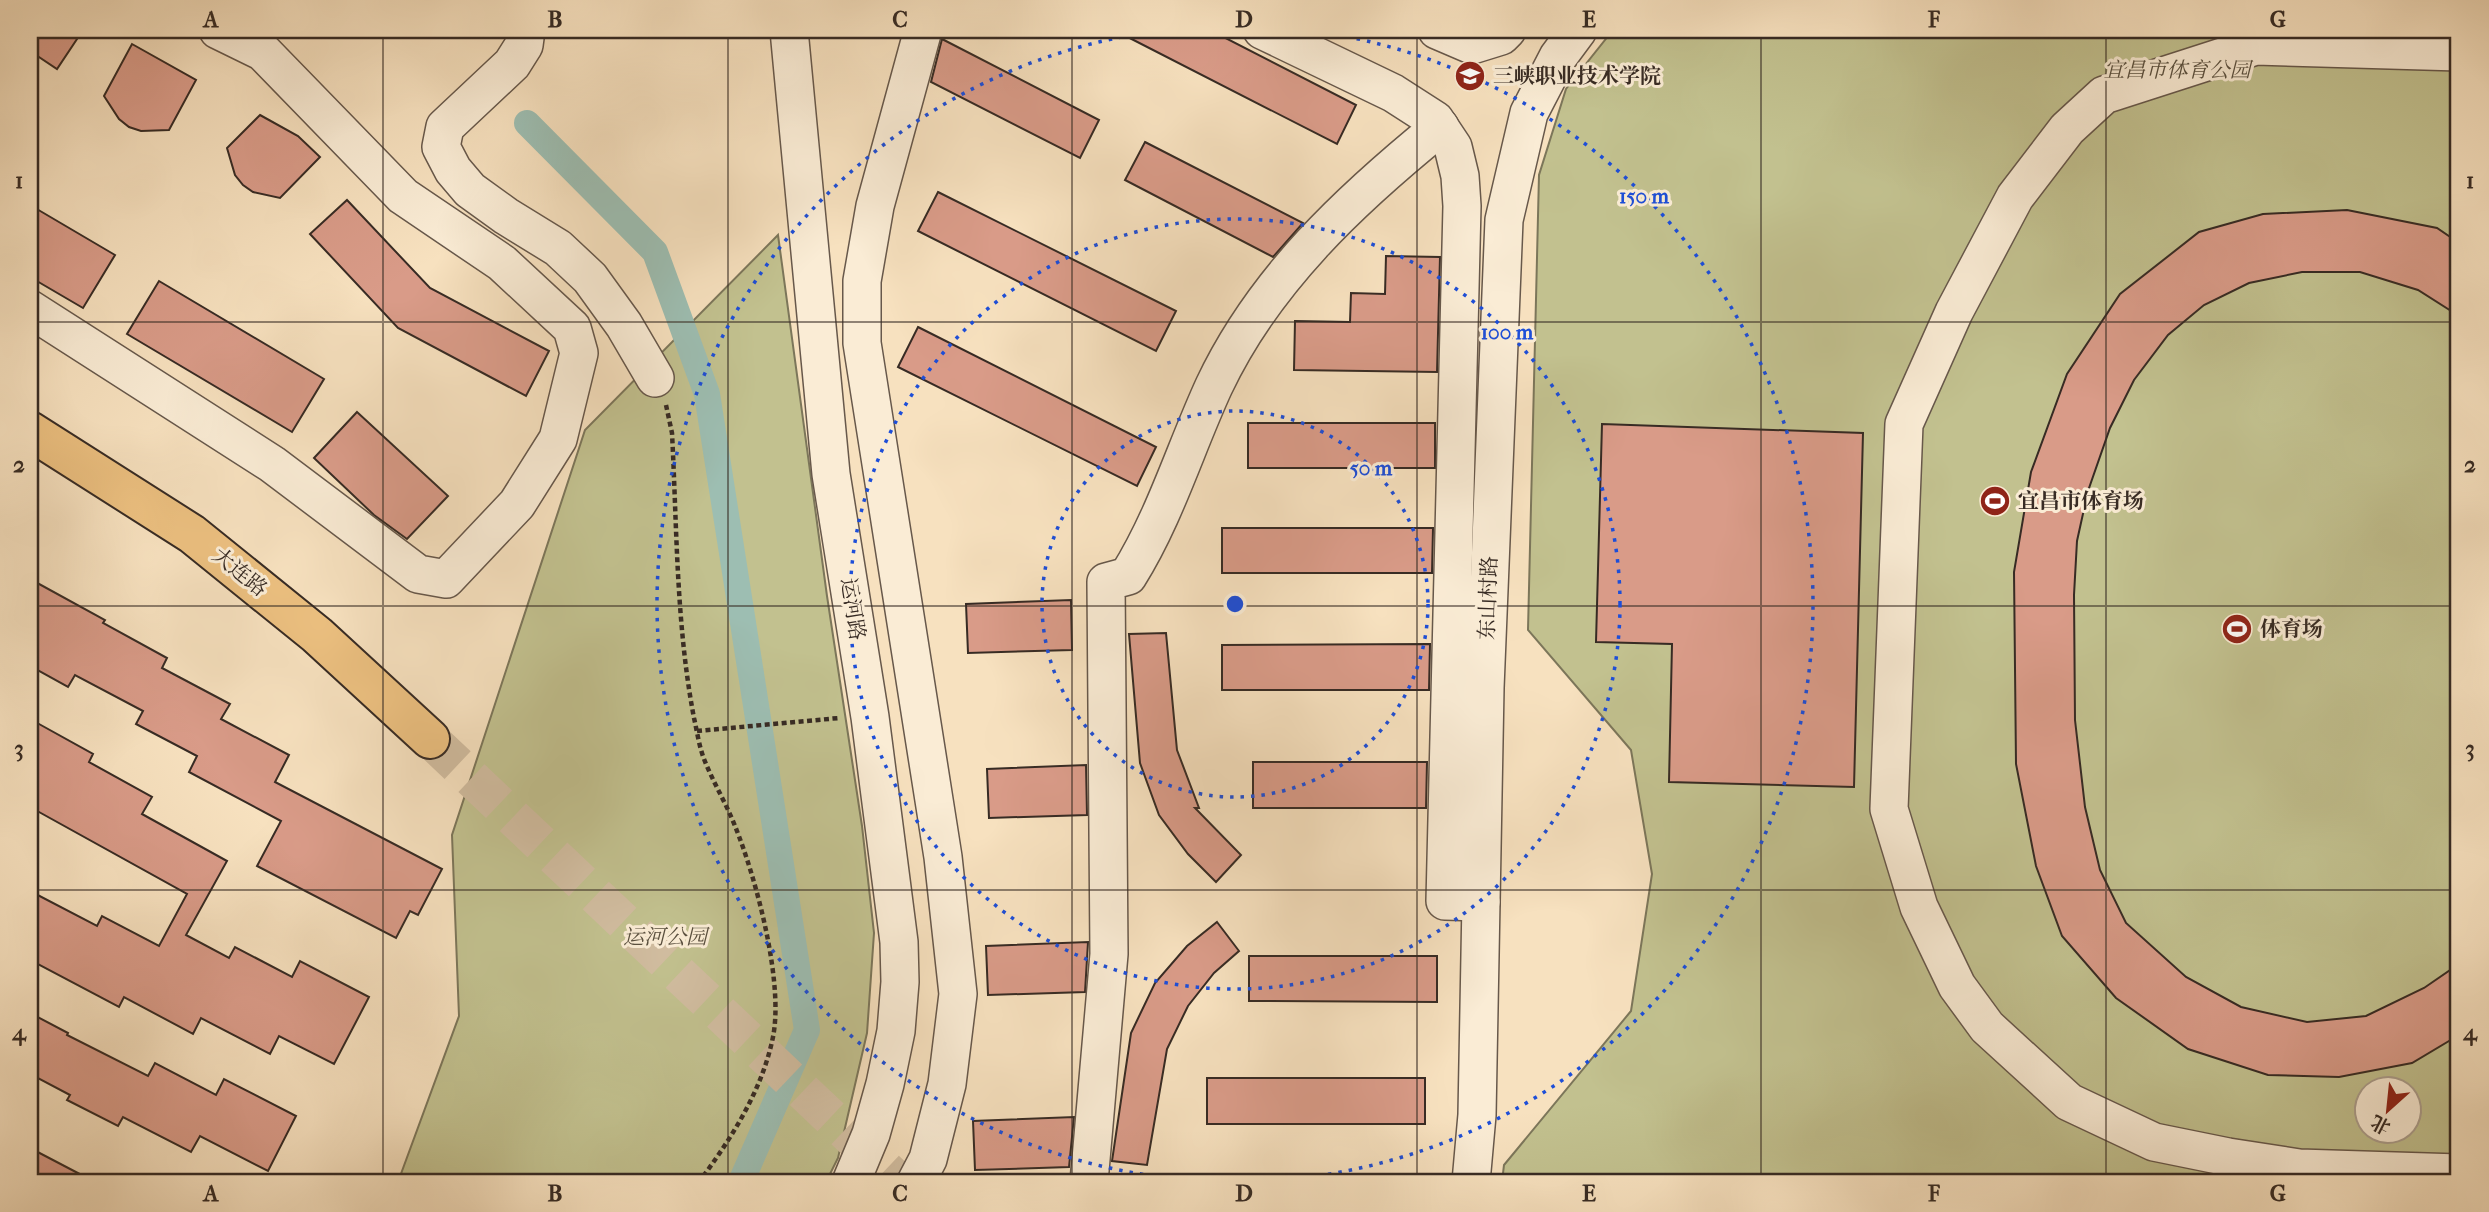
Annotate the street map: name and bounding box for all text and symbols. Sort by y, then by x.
text: A [202,6,220,33]
text: B [548,6,563,33]
text: C [892,6,908,33]
text: D [1235,6,1253,33]
text: E [1582,6,1596,33]
text: F [1927,6,1941,33]
text: G [2270,6,2286,33]
park label: 宜昌市体育公园 [2104,58,2253,82]
school or university icon: 三峡职业技术学院 [1453,59,1487,93]
place label: 三峡职业技术学院 [1493,64,1661,88]
text: 1 [15,167,23,194]
text: 1 [2466,167,2474,194]
text: 150 m [1619,184,1670,208]
text: 100 m [1481,320,1534,344]
text: 2 [13,451,25,478]
text: 2 [2464,451,2476,478]
text: 50 m [1350,456,1393,480]
sports icon: 宜昌市体育场 [1978,484,2012,518]
place label: 宜昌市体育场 [2018,489,2144,513]
street label: 大连路 [208,543,272,601]
street label: 东山村路 [1475,556,1501,640]
street label: 运河路 [836,576,870,642]
centre of rings [1223,592,1247,616]
sports icon: 体育场 [2220,612,2254,646]
place label: 体育场 [2260,617,2323,641]
text: 3 [14,735,24,762]
text: 3 [2465,735,2475,762]
park label: 运河公园 [623,925,710,949]
text: 4 [11,1019,27,1046]
text: 4 [2462,1019,2478,1046]
north arrow [2352,1076,2422,1146]
text: 北 [2367,1110,2394,1138]
text: A [202,1180,220,1207]
text: B [548,1180,563,1207]
text: C [892,1180,908,1207]
text: D [1235,1180,1253,1207]
text: E [1582,1180,1596,1207]
text: F [1927,1180,1941,1207]
text: G [2270,1180,2286,1207]

